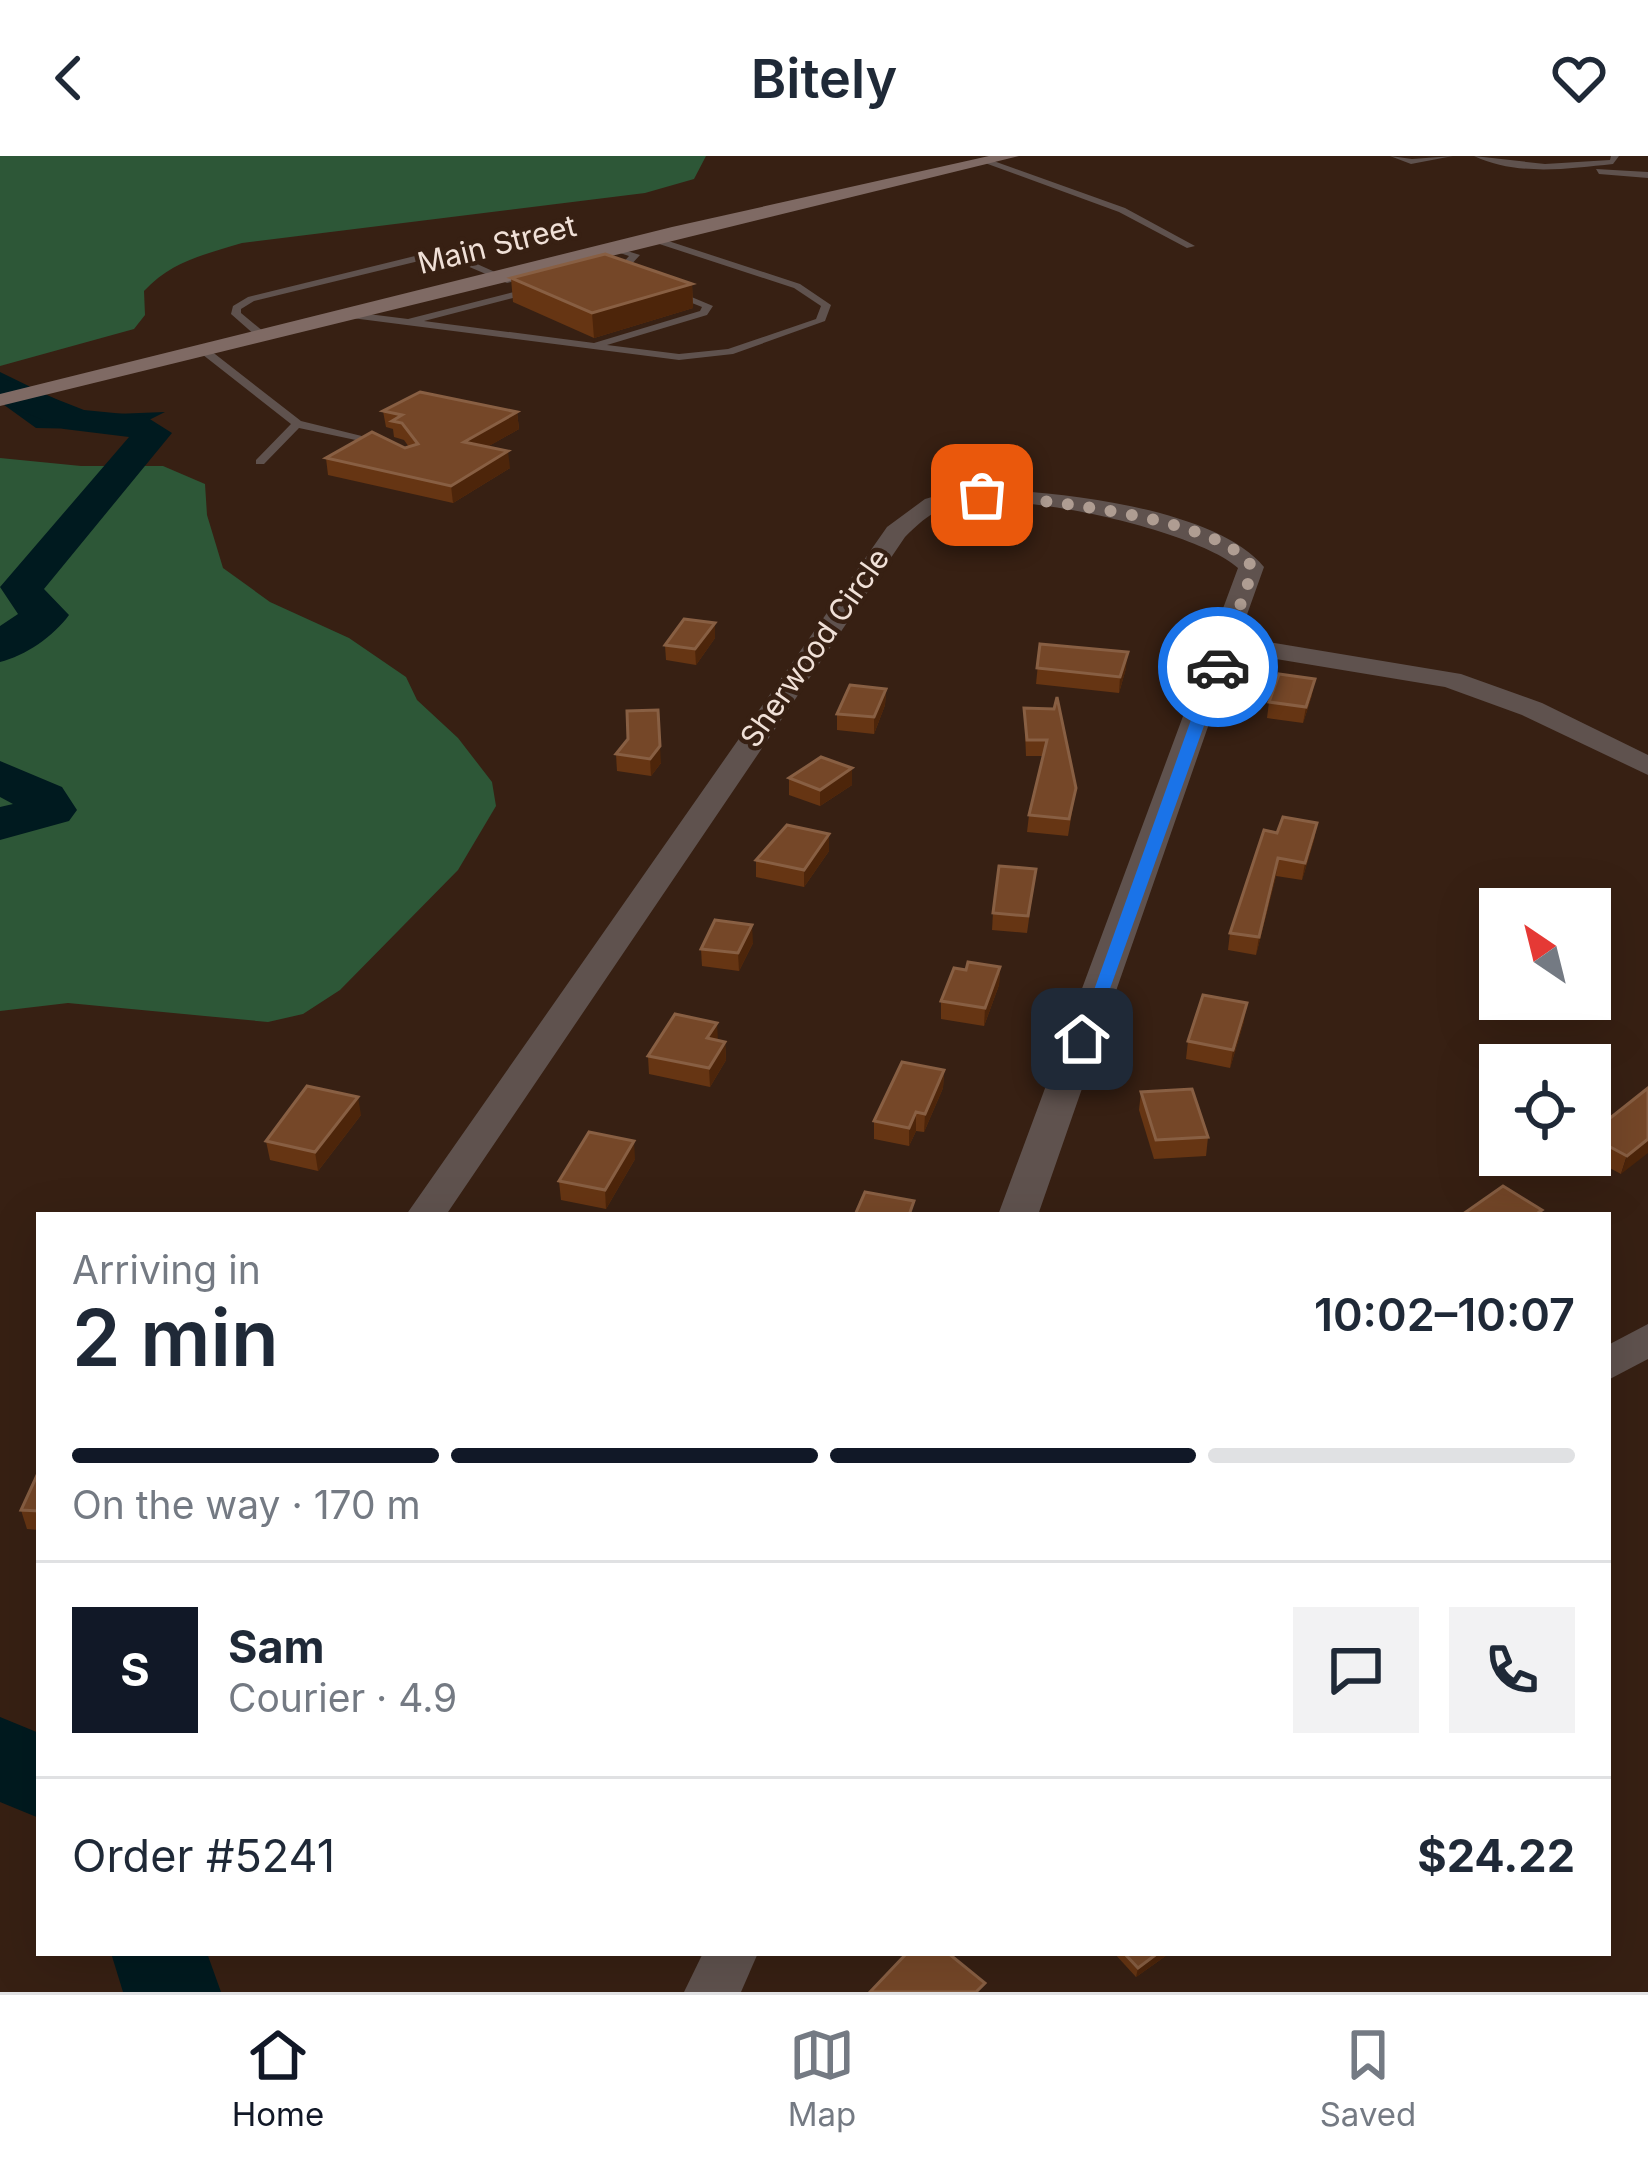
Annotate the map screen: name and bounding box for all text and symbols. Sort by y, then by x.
icon: back [36,45,102,111]
icon: heart [1546,45,1612,111]
text: Bitely [751,46,897,111]
street label: Main Street [414,207,580,281]
pin [931,444,1033,546]
icon: bag [949,462,1015,528]
street label: Sherwood Circle [732,541,896,754]
courier [1158,607,1278,727]
icon: car [1185,634,1251,700]
north arrow [1479,888,1611,1020]
map controls [1479,888,1611,1176]
pin [1031,988,1133,1090]
icon: home [1049,1006,1115,1072]
button: locate [1479,1044,1611,1176]
text: Arriving in [72,1246,261,1293]
text: 10:02–10:07 [1314,1287,1575,1342]
text: 2 min [72,1290,279,1385]
text: On the way · 170 m [72,1481,421,1528]
button: chat [1293,1607,1419,1733]
button: phone [1449,1607,1575,1733]
text: Sam [228,1619,325,1674]
text: S [120,1642,150,1697]
text: Courier · 4.9 [228,1674,457,1721]
text: Order #5241 [72,1828,335,1883]
text: $24.22 [1417,1828,1575,1883]
tab: Home [232,2022,324,2134]
tab: Map [788,2022,856,2134]
tab: Saved [1320,2022,1416,2134]

